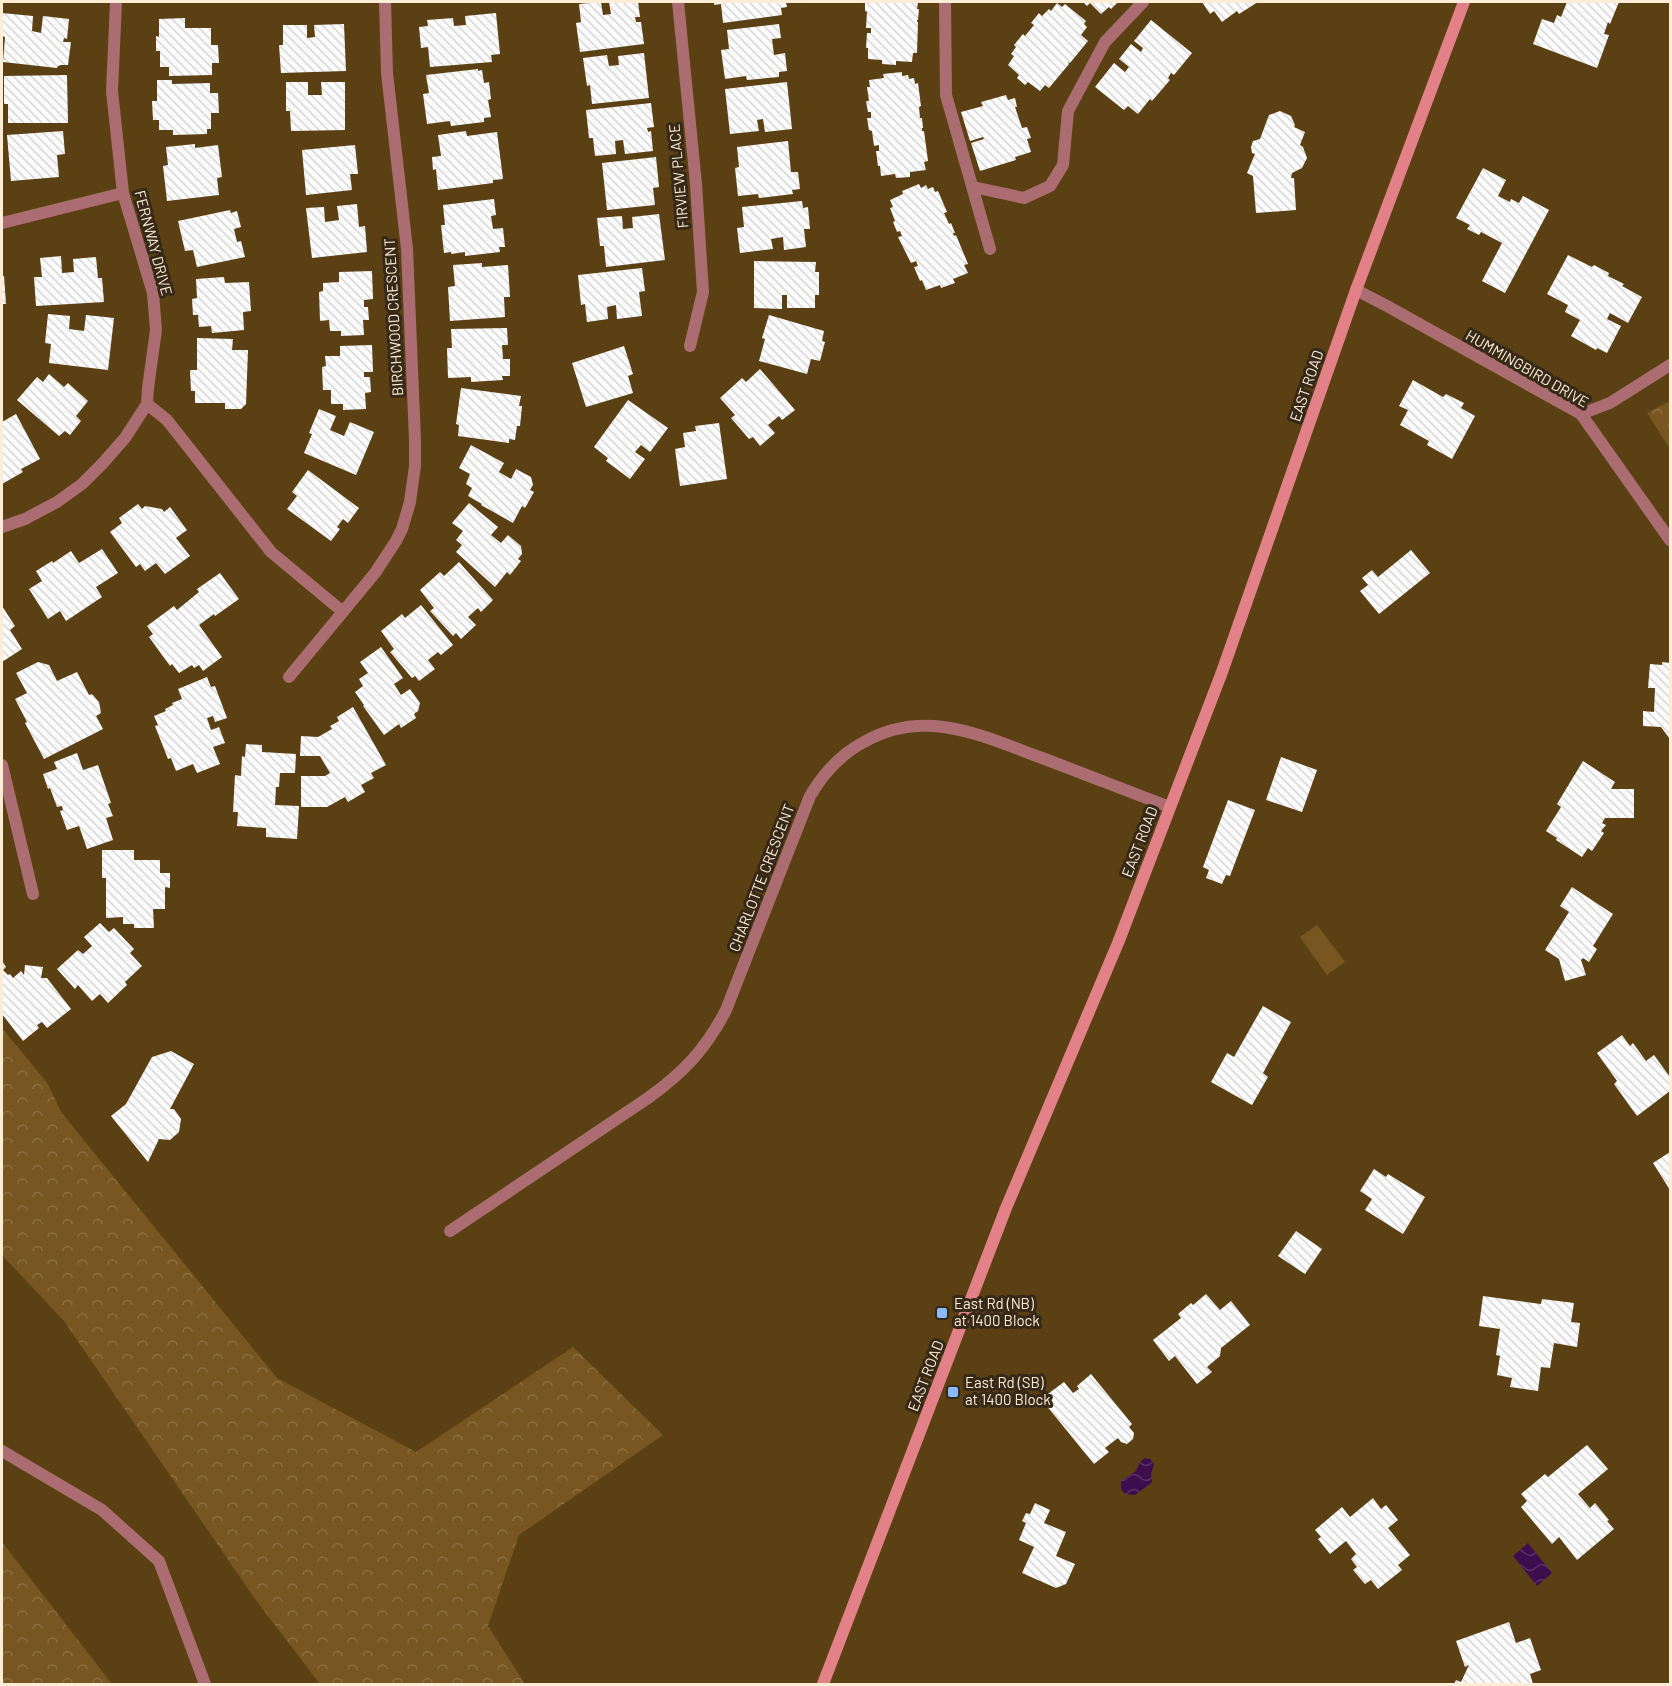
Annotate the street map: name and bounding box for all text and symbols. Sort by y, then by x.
street label: FIRVIEW PLACE [664,123,692,229]
street label: FERNWAY DRIVE [131,188,177,297]
street label: BIRCHWOOD CRESCENT [380,238,406,396]
street label: HUMMINGBIRD DRIVE [1463,326,1592,411]
street label: EAST ROAD [1285,348,1327,424]
street label: CHARLOTTE CRESCENT [725,801,798,954]
street label: EAST ROAD [1117,804,1161,880]
place label: East Rd (NB) at 1400 Block [954,1294,1040,1329]
marker: East Rd (NB) at 1400 Block [935,1306,949,1320]
street label: EAST ROAD [903,1338,947,1414]
place label: East Rd (SB) at 1400 Block [965,1373,1051,1408]
marker: East Rd (SB) at 1400 Block [946,1385,960,1399]

